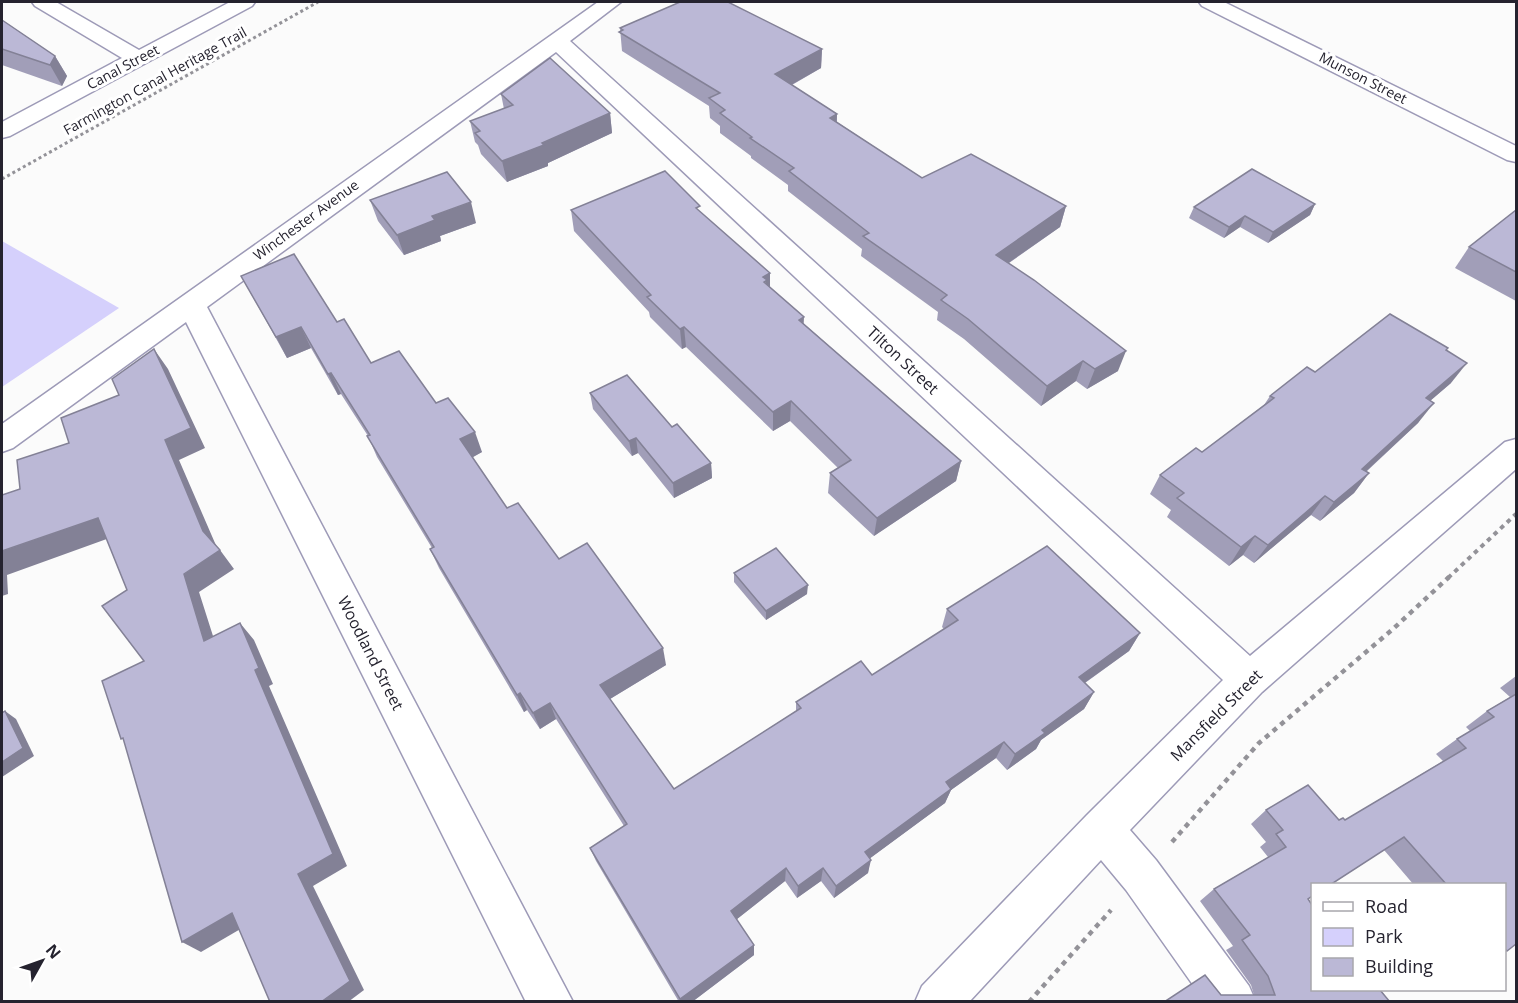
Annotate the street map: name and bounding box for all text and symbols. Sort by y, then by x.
street label: Farmington Canal Heritage Trail [60,22,250,139]
street label: Canal Street [83,40,162,94]
street label: Munson Street [1316,47,1410,108]
street label: Winchester Avenue [249,175,362,264]
street label: Tilton Street [862,321,944,399]
street label: Woodland Street [333,592,409,714]
street label: Mansfield Street [1165,664,1267,766]
legend [1311,883,1506,991]
text: Road [1365,894,1408,918]
text: Park [1365,924,1403,948]
north arrow [12,931,72,991]
text: N [41,939,66,963]
text: Building [1365,954,1433,978]

